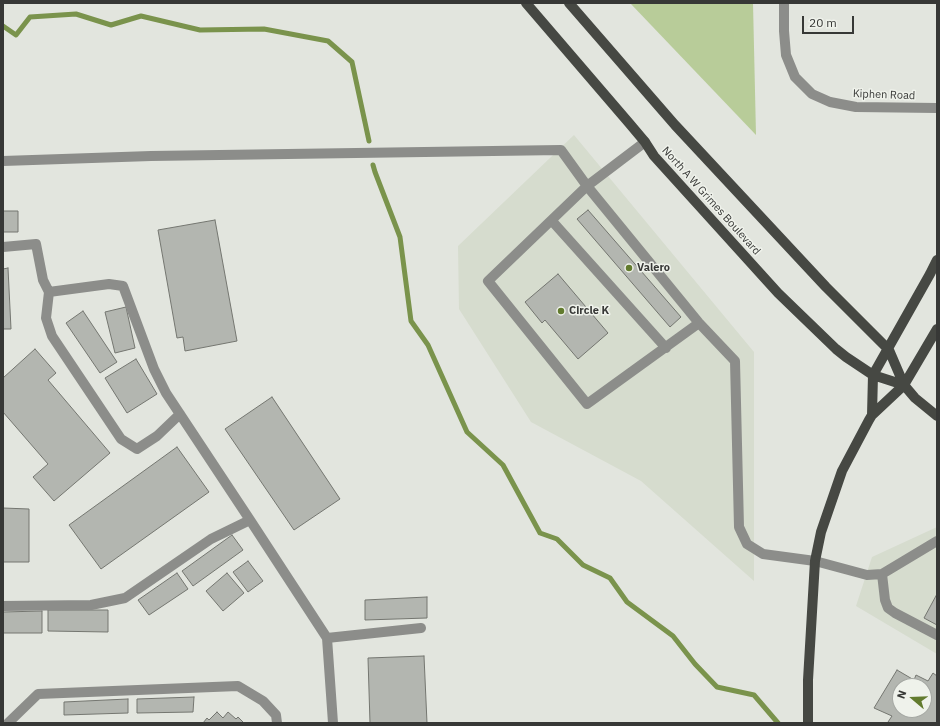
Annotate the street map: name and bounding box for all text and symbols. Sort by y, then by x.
scale bar [804,8,856,34]
text: 20 m [809,15,837,30]
street label: Kiphen Road [853,87,915,103]
street label: North A W Grimes Boulevard [659,144,763,258]
place label: Valero [637,261,670,275]
marker: Valero [624,263,634,273]
place label: Circle K [569,304,609,318]
marker: Circle K [556,306,566,316]
north arrow [892,678,932,718]
text: N [894,688,910,700]

